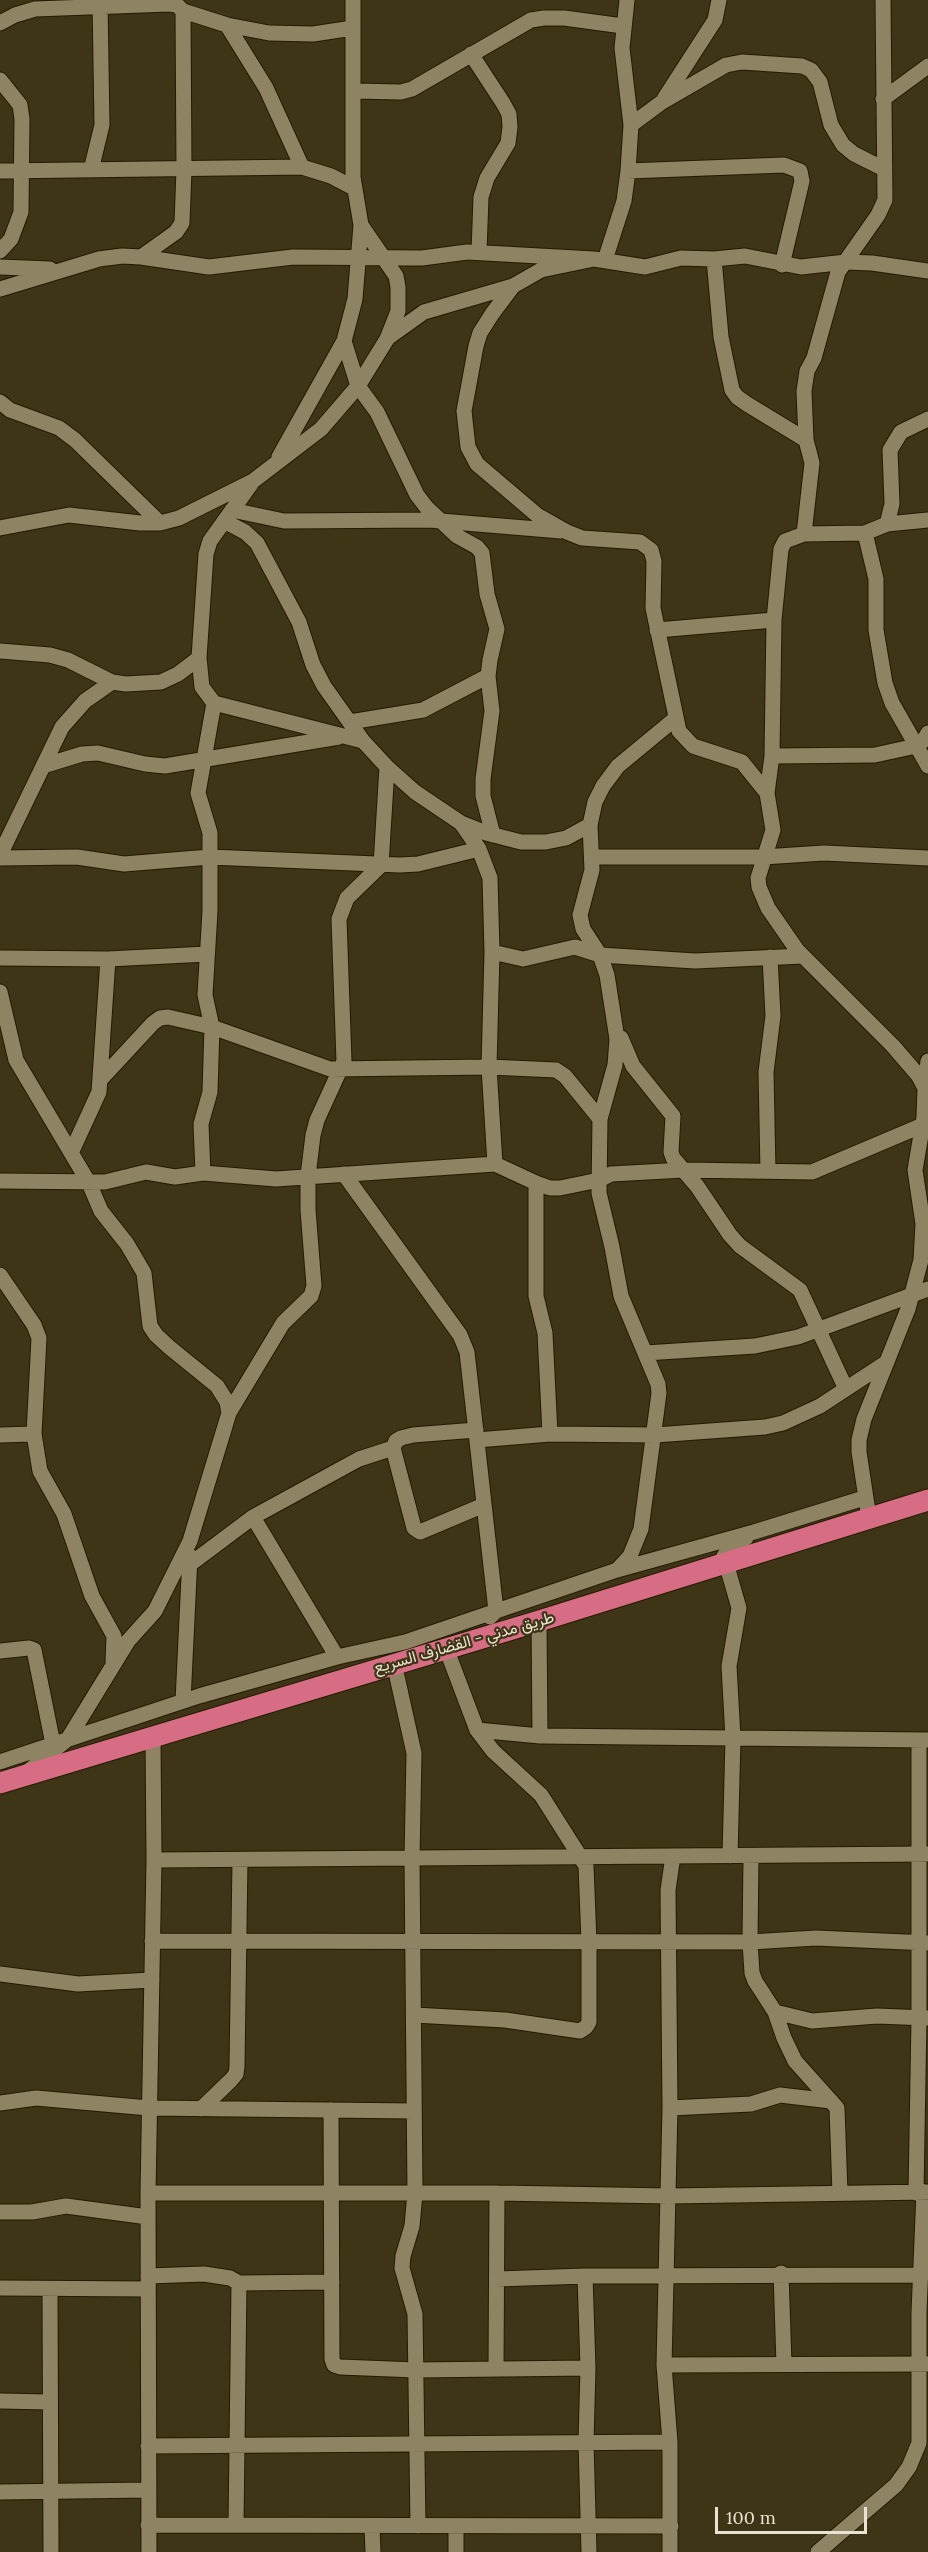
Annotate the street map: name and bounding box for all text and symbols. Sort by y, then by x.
street label: طريق مدني - القضارف السريع [372,1608,556,1678]
scale bar [718,2495,870,2533]
text: 100 m [726,2506,776,2529]

